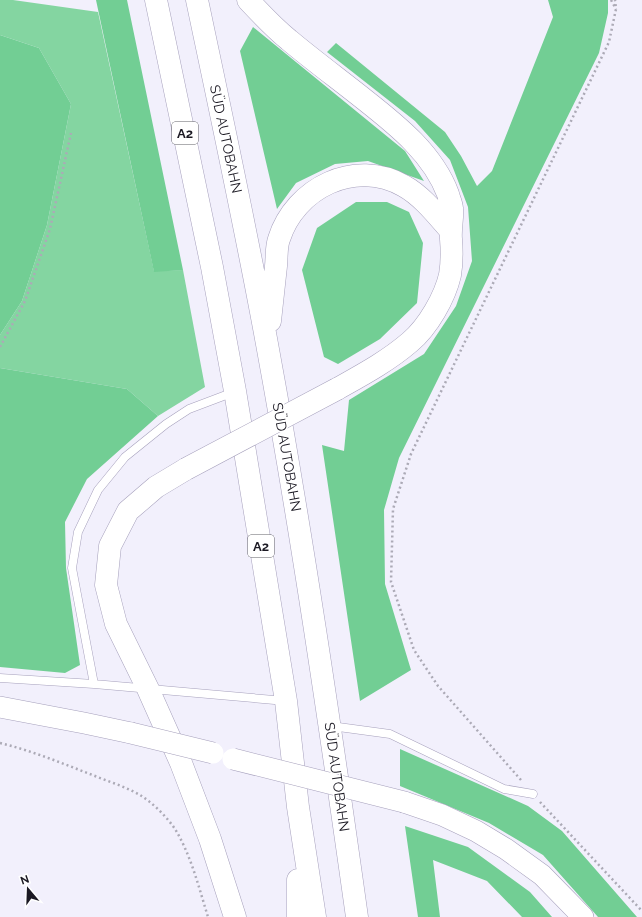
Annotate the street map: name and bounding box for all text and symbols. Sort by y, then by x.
street label: SÜD AUTOBAHN [207,83,247,195]
road number: A2 [172,122,198,144]
street label: SÜD AUTOBAHN [270,401,306,513]
road number: A2 [248,535,274,557]
street label: SÜD AUTOBAHN [321,721,355,833]
north arrow [8,869,48,909]
text: N [19,873,31,888]

